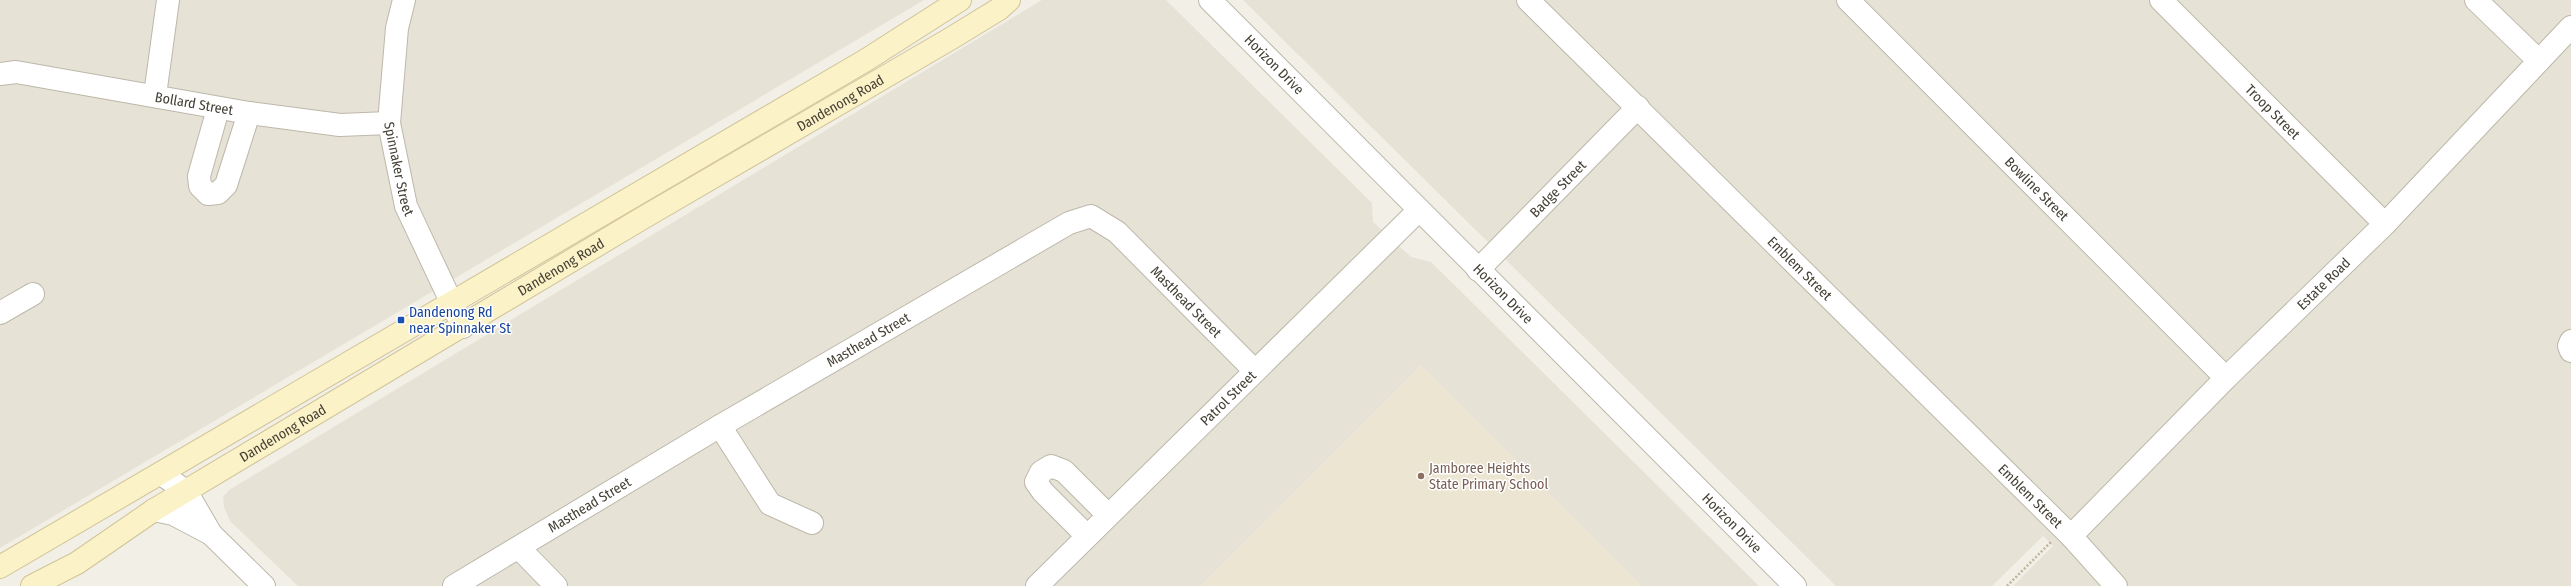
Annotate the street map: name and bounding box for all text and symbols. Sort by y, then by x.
street label: Horizon Drive [1241,31,1308,98]
street label: Dandenong Road [794,71,887,135]
street label: Troop Street [2242,81,2304,143]
street label: Bollard Street [154,88,235,119]
street label: Spinnaker Street [380,120,418,219]
street label: Bowline Street [2001,153,2073,225]
street label: Badge Street [1526,156,1590,221]
street label: Emblem Street [1764,233,1836,304]
street label: Dandenong Road [515,234,607,299]
street label: Estate Road [2293,254,2354,313]
street label: Horizon Drive [1470,260,1537,327]
street label: Masthead Street [1147,262,1226,341]
place label: Dandenong Rd near Spinnaker St [409,304,511,337]
street label: Masthead Street [824,309,913,371]
marker: Dandenong Rd near Spinnaker St [396,315,406,325]
street label: Patrol Street [1197,367,1260,429]
street label: Dandenong Road [236,401,329,465]
place label: Jamboree Heights State Primary School [1429,460,1548,493]
street label: Emblem Street [1995,460,2067,532]
marker: Jamboree Heights State Primary School [1416,471,1426,481]
street label: Masthead Street [545,473,634,536]
street label: Horizon Drive [1699,490,1766,556]

